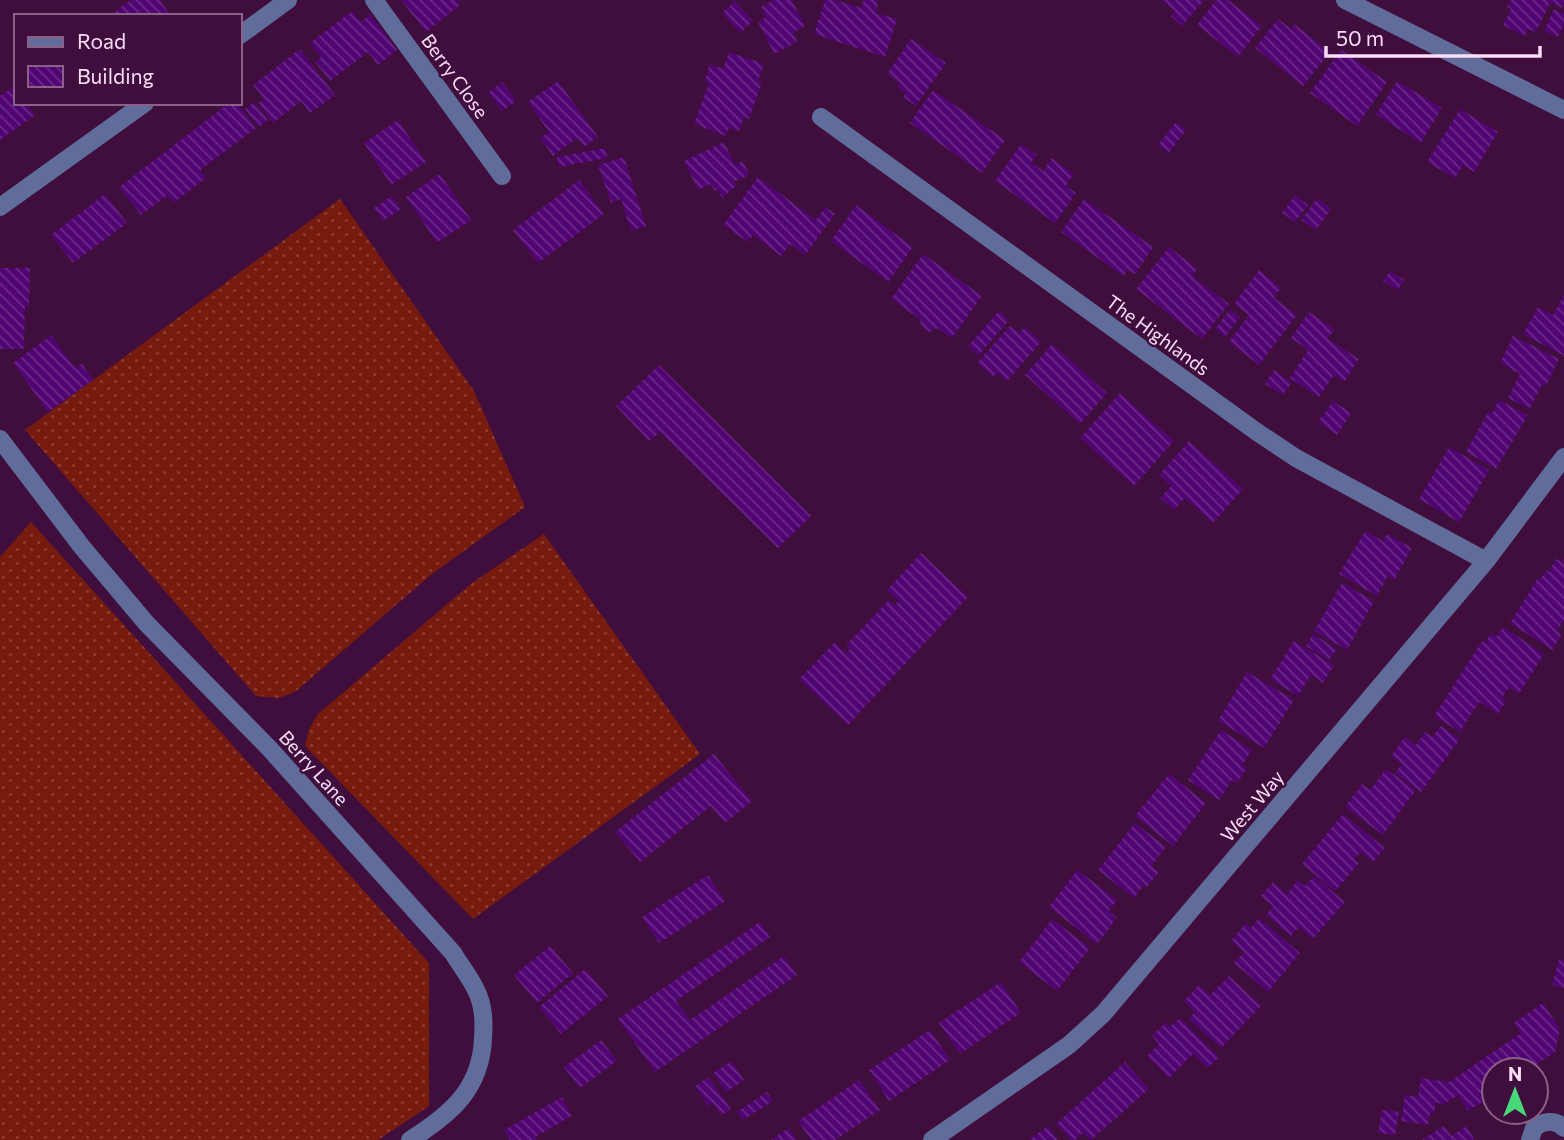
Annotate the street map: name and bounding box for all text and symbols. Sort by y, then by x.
legend [14,14,242,105]
scale bar [1326,14,1540,58]
text: 50 m [1336,25,1384,50]
text: Road [77,28,126,53]
street label: Berry Close [417,29,494,122]
text: Building [77,63,154,88]
street label: The Highlands [1102,289,1215,380]
street label: Berry Lane [275,726,354,810]
street label: West Way [1215,765,1288,846]
north arrow [1480,1056,1550,1126]
text: N [1508,1062,1522,1085]

